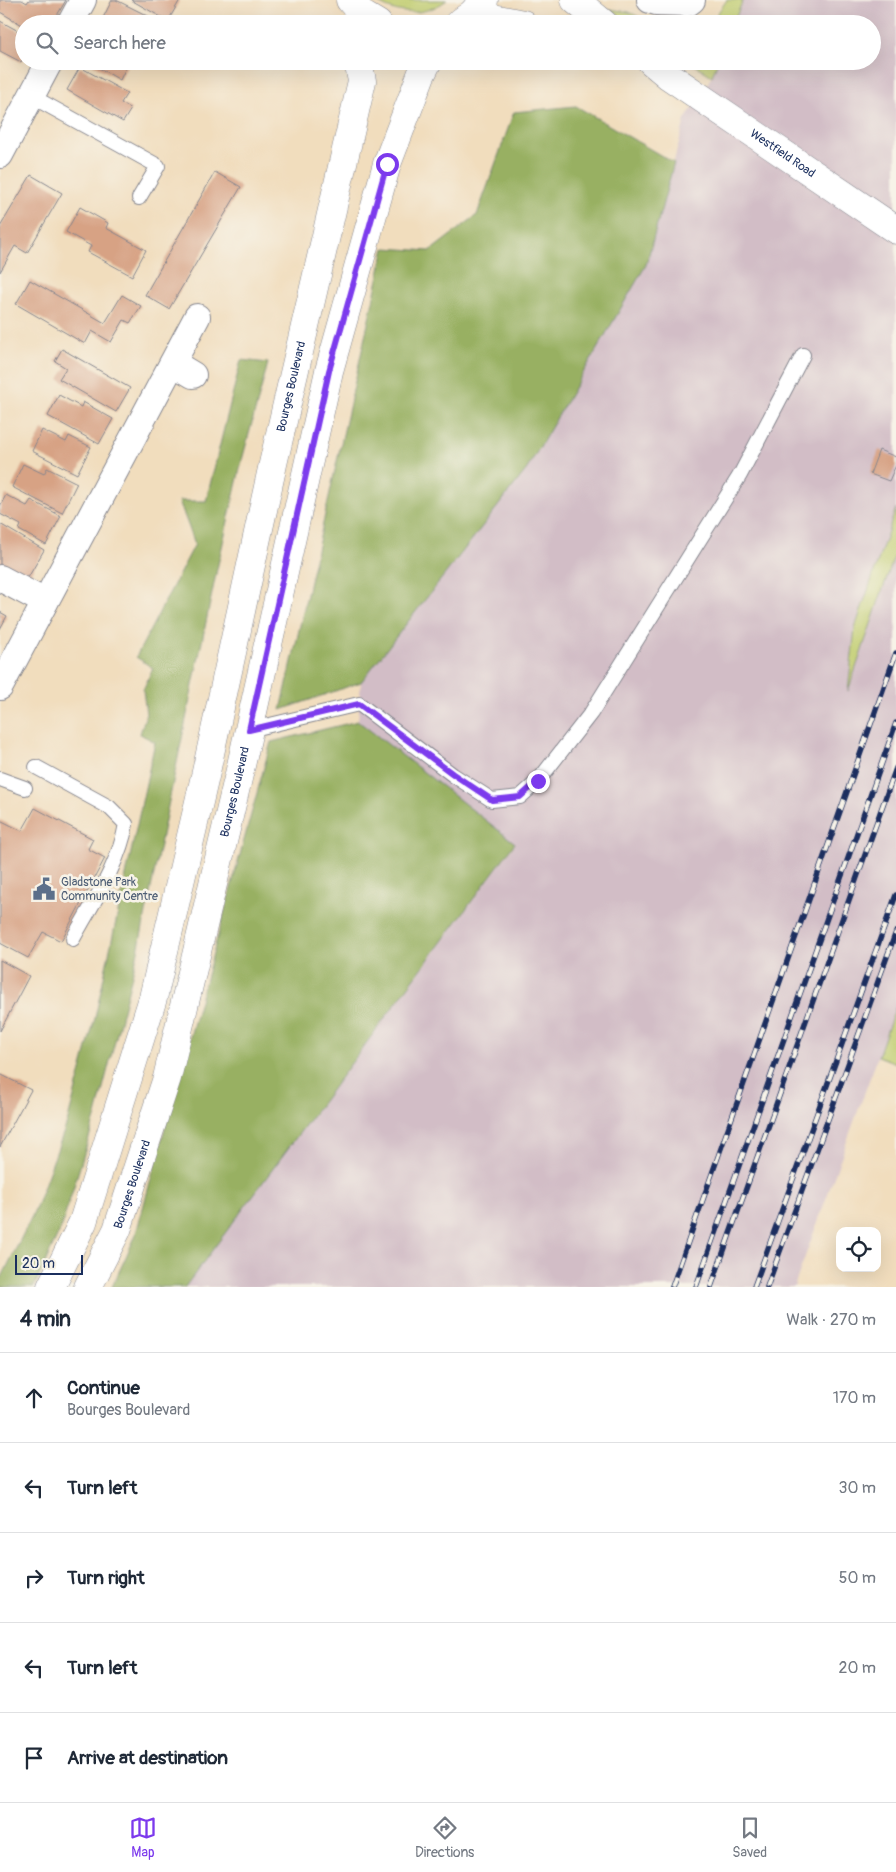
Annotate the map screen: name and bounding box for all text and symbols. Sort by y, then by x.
search box [15,15,881,70]
icon: search [33,29,61,57]
text: Search here [73,31,166,55]
street label: Westfield Road [747,126,818,181]
route start [376,153,399,176]
street label: Bourges Boulevard [274,340,309,433]
street label: Bourges Boulevard [217,745,253,839]
route end [527,770,550,793]
place label: Gladstone Park Community Centre [61,875,158,904]
public building icon: Gladstone Park Community Centre [31,876,57,902]
street label: Bourges Boulevard [111,1138,154,1231]
map controls [836,1227,881,1272]
button: locate [836,1227,881,1272]
scale bar [15,1252,82,1275]
text: 20 m [22,1255,55,1272]
text: 4 min [20,1306,71,1333]
text: Walk · 270 m [786,1310,876,1330]
text: Continue [67,1376,140,1400]
icon: ahead [20,1384,48,1412]
text: 170 m [833,1388,876,1408]
text: Bourges Boulevard [67,1400,190,1420]
icon: left [20,1474,48,1502]
text: Turn left [67,1476,137,1500]
text: 30 m [838,1478,876,1498]
icon: right [20,1564,48,1592]
text: Turn right [67,1566,145,1590]
text: 50 m [839,1568,876,1588]
icon: left [20,1654,48,1682]
text: Turn left [67,1656,137,1680]
text: 20 m [838,1658,876,1678]
icon: arrive [20,1744,48,1772]
text: Arrive at destination [67,1746,228,1770]
tab: Map [129,1814,157,1861]
tab: Directions [415,1814,474,1861]
tab: Saved [732,1814,767,1861]

